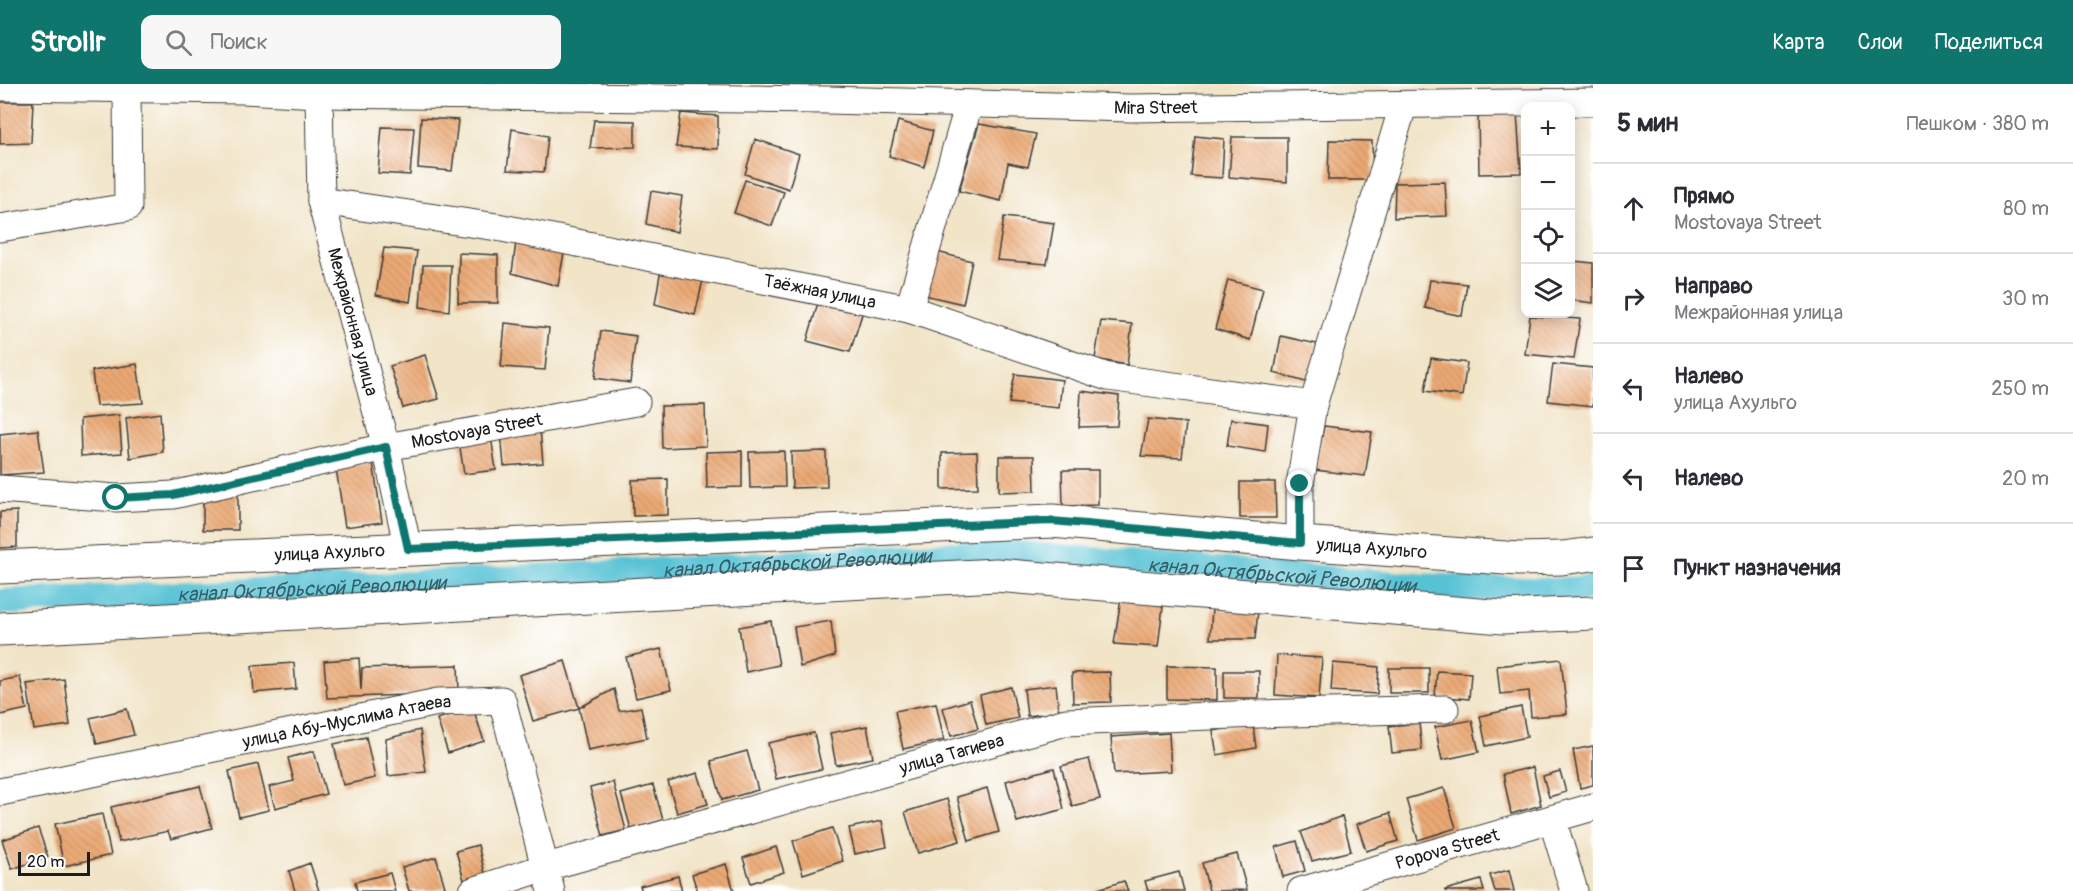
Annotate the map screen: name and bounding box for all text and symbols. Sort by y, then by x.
search box [141,15,561,69]
text: Strollr [30,25,105,60]
icon: search [162,26,195,59]
text: Поиск [210,28,268,56]
text: Карта [1772,29,1824,56]
text: Слои [1857,29,1902,56]
text: Поделиться [1935,29,2043,56]
street label: Mira Street [1114,96,1199,120]
map controls [1521,102,1575,318]
button: + [1521,102,1575,156]
text: 5 мин [1617,107,1678,139]
text: Пешком · 380 m [1907,111,2049,136]
button: − [1521,156,1575,210]
text: Прямо [1674,182,1734,210]
icon: ahead [1617,192,1650,225]
text: 80 m [2003,196,2049,221]
button: locate [1521,210,1575,264]
text: Mostovaya Street [1674,210,1822,235]
street label: Межрайонная улица [322,245,383,398]
button: layers [1521,264,1575,318]
street label: Таёжная улица [761,269,878,314]
text: Направо [1674,272,1753,300]
icon: right [1617,282,1650,315]
text: 30 m [2002,286,2049,311]
text: Межрайонная улица [1674,300,1843,325]
text: Налево [1674,362,1743,390]
icon: left [1617,372,1650,405]
text: 250 m [1991,376,2049,401]
text: улица Ахульго [1674,390,1797,415]
street label: Mostovaya Street [409,408,545,454]
icon: left [1617,462,1650,495]
text: Налево [1674,464,1743,492]
text: 20 m [2002,466,2049,491]
route end [1286,470,1312,496]
route start [102,484,128,510]
street label: улица Ахульго [1315,533,1428,564]
street label: улица Ахульго [273,539,386,567]
water label: канал Октябрьской Революции [662,543,934,583]
water label: канал Октябрьской Революции [1147,552,1419,599]
icon: arrive [1617,552,1650,585]
text: Пункт назначения [1674,554,1841,582]
water label: канал Октябрьской Революции [177,570,449,607]
street label: улица Абу-Муслима Атаева [239,691,452,754]
street label: улица Тагиева [896,729,1007,780]
street label: Popova Street [1393,823,1503,875]
scale bar [18,849,90,876]
text: 20 m [27,852,65,872]

